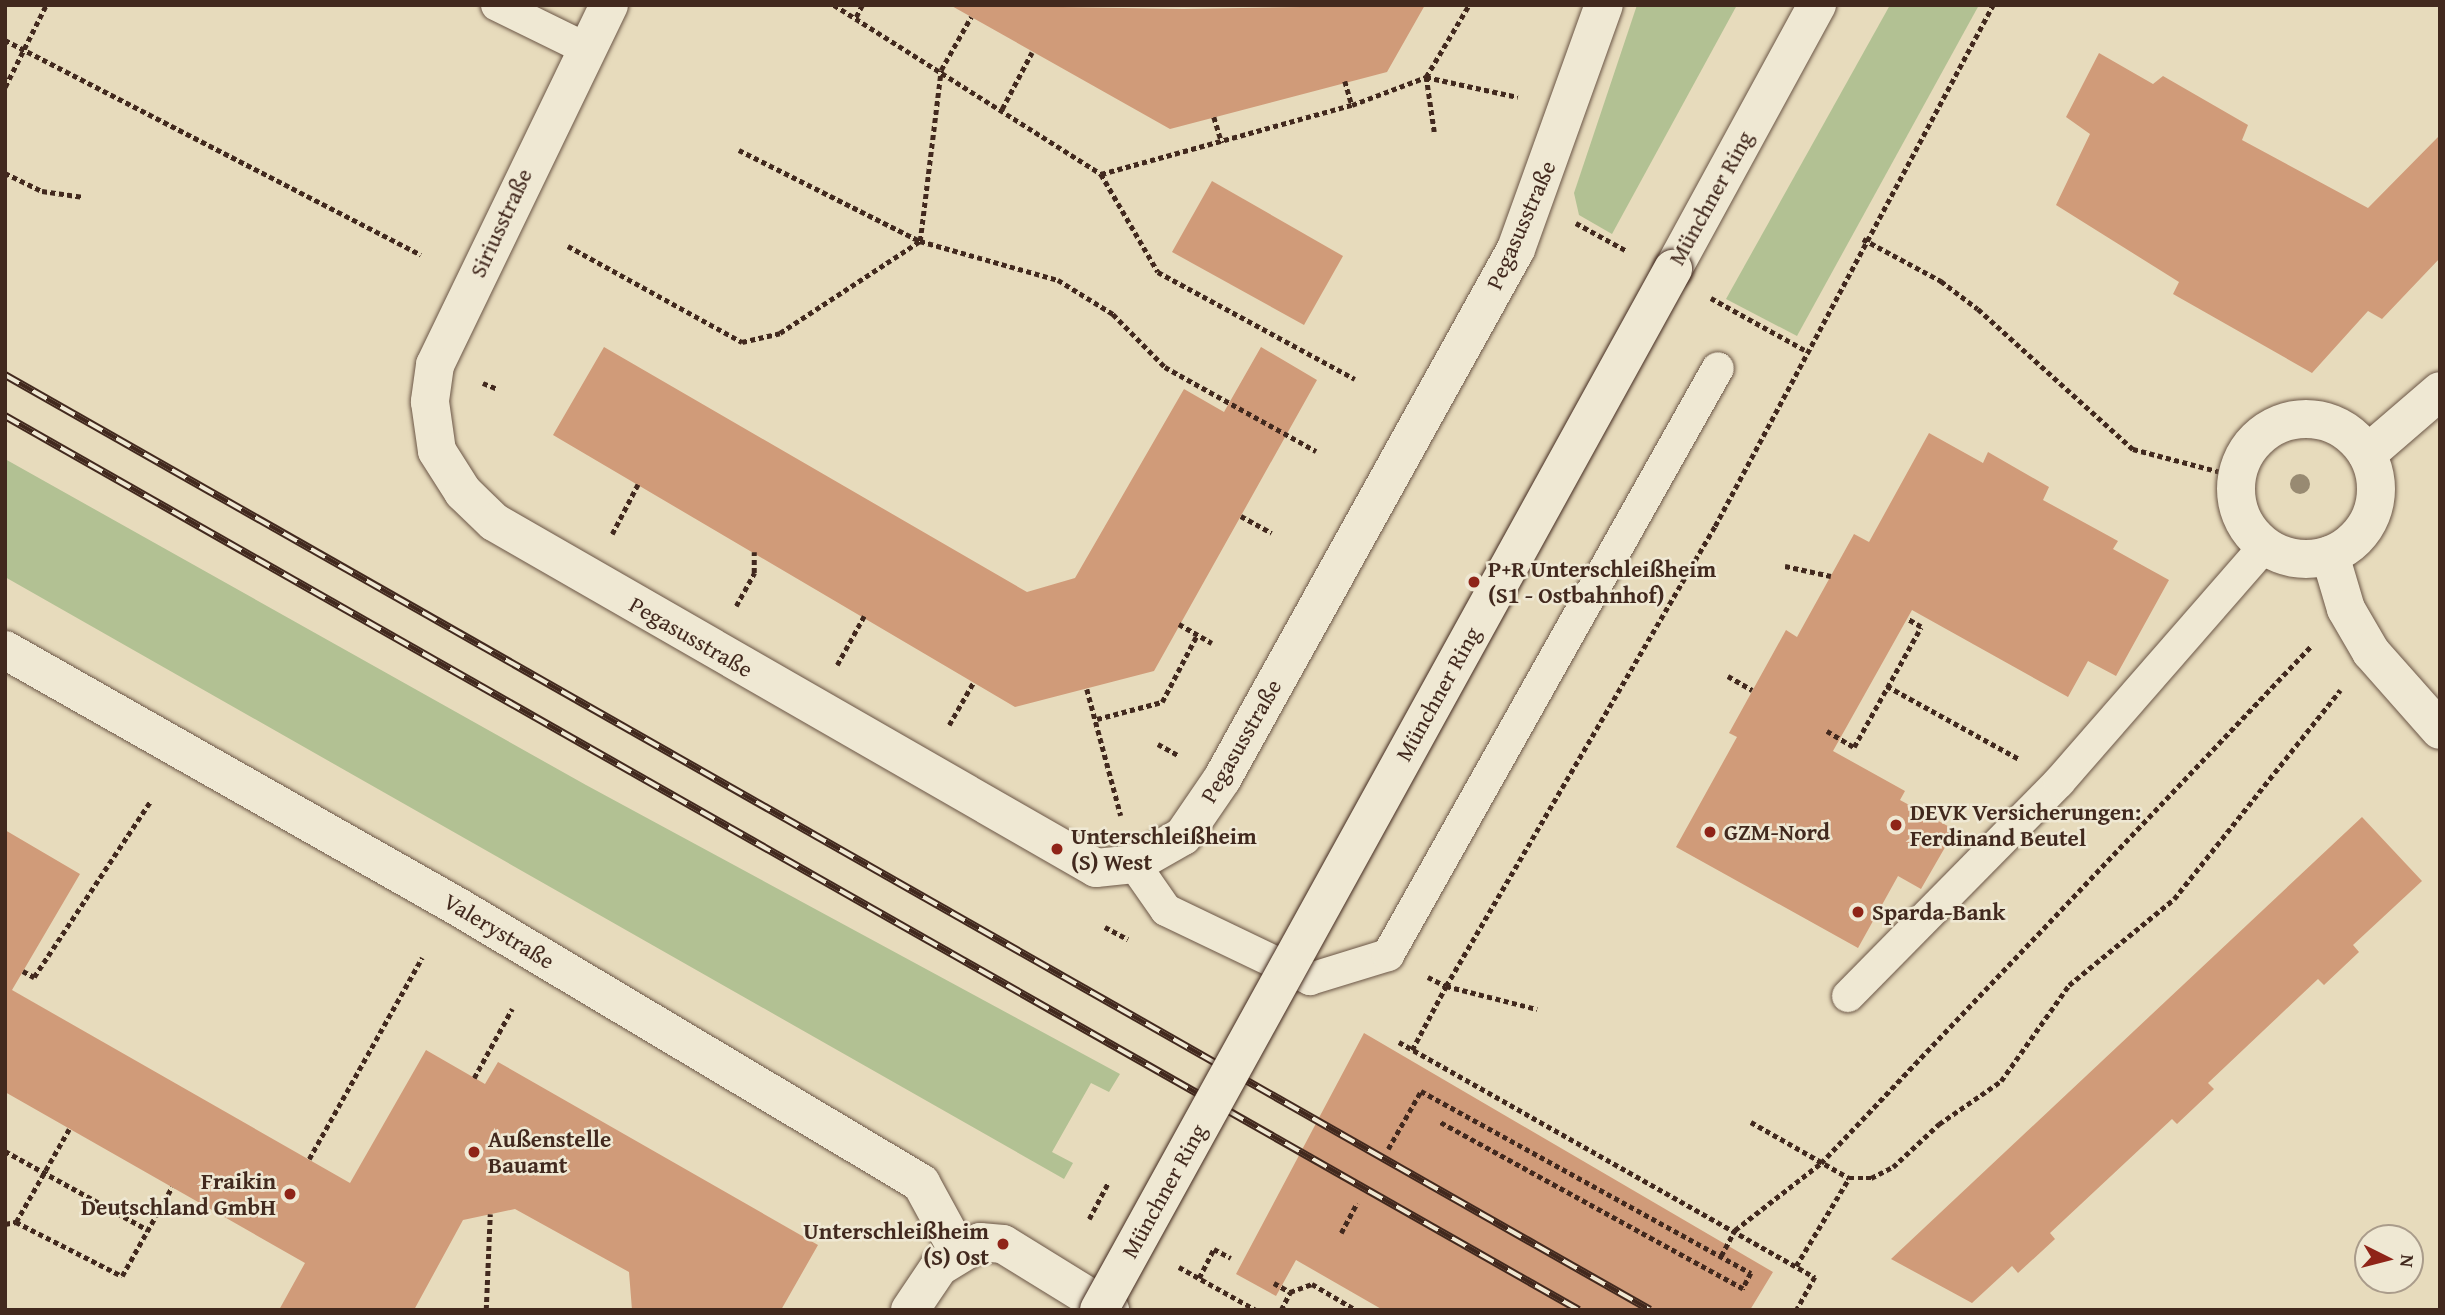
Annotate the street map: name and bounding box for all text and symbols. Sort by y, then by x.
street label: Münchner Ring [1663,126,1759,270]
street label: Pegasusstraße [1480,156,1562,294]
street label: Siriusstraße [464,164,538,282]
place label: P+R Unterschleißheim (S1 - Ostbahnhof) [1488,555,1716,609]
marker: P+R Unterschleißheim (S1 - Ostbahnhof) [1466,574,1482,590]
street label: Pegasusstraße [624,591,758,683]
street label: Münchner Ring [1390,622,1486,766]
street label: Pegasusstraße [1195,674,1287,808]
place label: DEVK Versicherungen: Ferdinand Beutel [1910,798,2141,852]
marker: DEVK Versicherungen: Ferdinand Beutel [1888,817,1904,833]
place label: GZM-Nord [1724,818,1830,846]
place label: Unterschleißheim (S) West [1071,822,1257,876]
marker: GZM-Nord [1702,824,1718,840]
marker: Unterschleißheim (S) West [1049,841,1065,857]
street label: Valerystraße [439,887,559,975]
place label: Sparda-Bank [1872,898,2005,926]
marker: Sparda-Bank [1850,904,1866,920]
street label: Münchner Ring [1116,1119,1212,1263]
place label: Außenstelle Bauamt [488,1125,611,1179]
marker: Außenstelle Bauamt [466,1144,482,1160]
place label: Fraikin Deutschland GmbH [81,1167,276,1221]
marker: Fraikin Deutschland GmbH [282,1186,298,1202]
place label: Unterschleißheim (S) Ost [803,1217,989,1271]
north arrow [2354,1224,2424,1294]
marker: Unterschleißheim (S) Ost [995,1236,1011,1252]
text: N [2393,1253,2422,1269]

